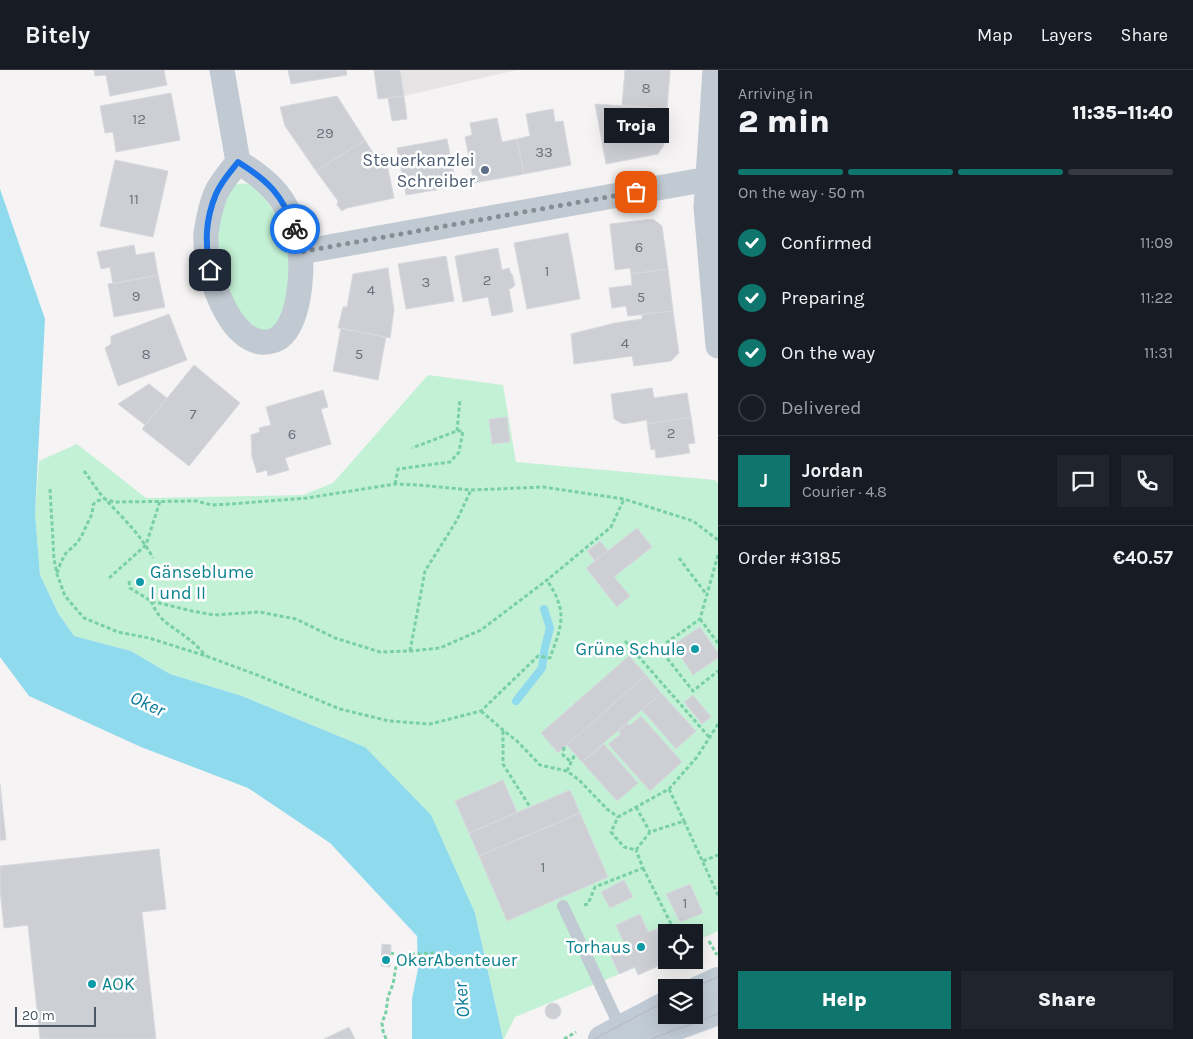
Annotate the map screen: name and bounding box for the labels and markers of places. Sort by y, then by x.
callout: Troja [604,107,668,142]
place label: Steuerkanzlei Schreiber [362,149,475,192]
marker: Steuerkanzlei Schreiber [479,164,491,176]
pin [615,171,657,213]
pin [189,249,231,291]
place label: Gänseblume I und II [150,561,254,604]
marker: Gänseblume I und II [134,576,146,588]
place label: Grüne Schule [575,638,685,660]
marker: Grüne Schule [689,643,701,655]
place label: Torhaus [566,936,631,958]
marker: Torhaus [635,941,647,953]
place label: OkerAbenteuer [396,949,518,971]
marker: OkerAbenteuer [380,954,392,966]
place label: AOK [102,973,135,995]
marker: AOK [86,978,98,990]

